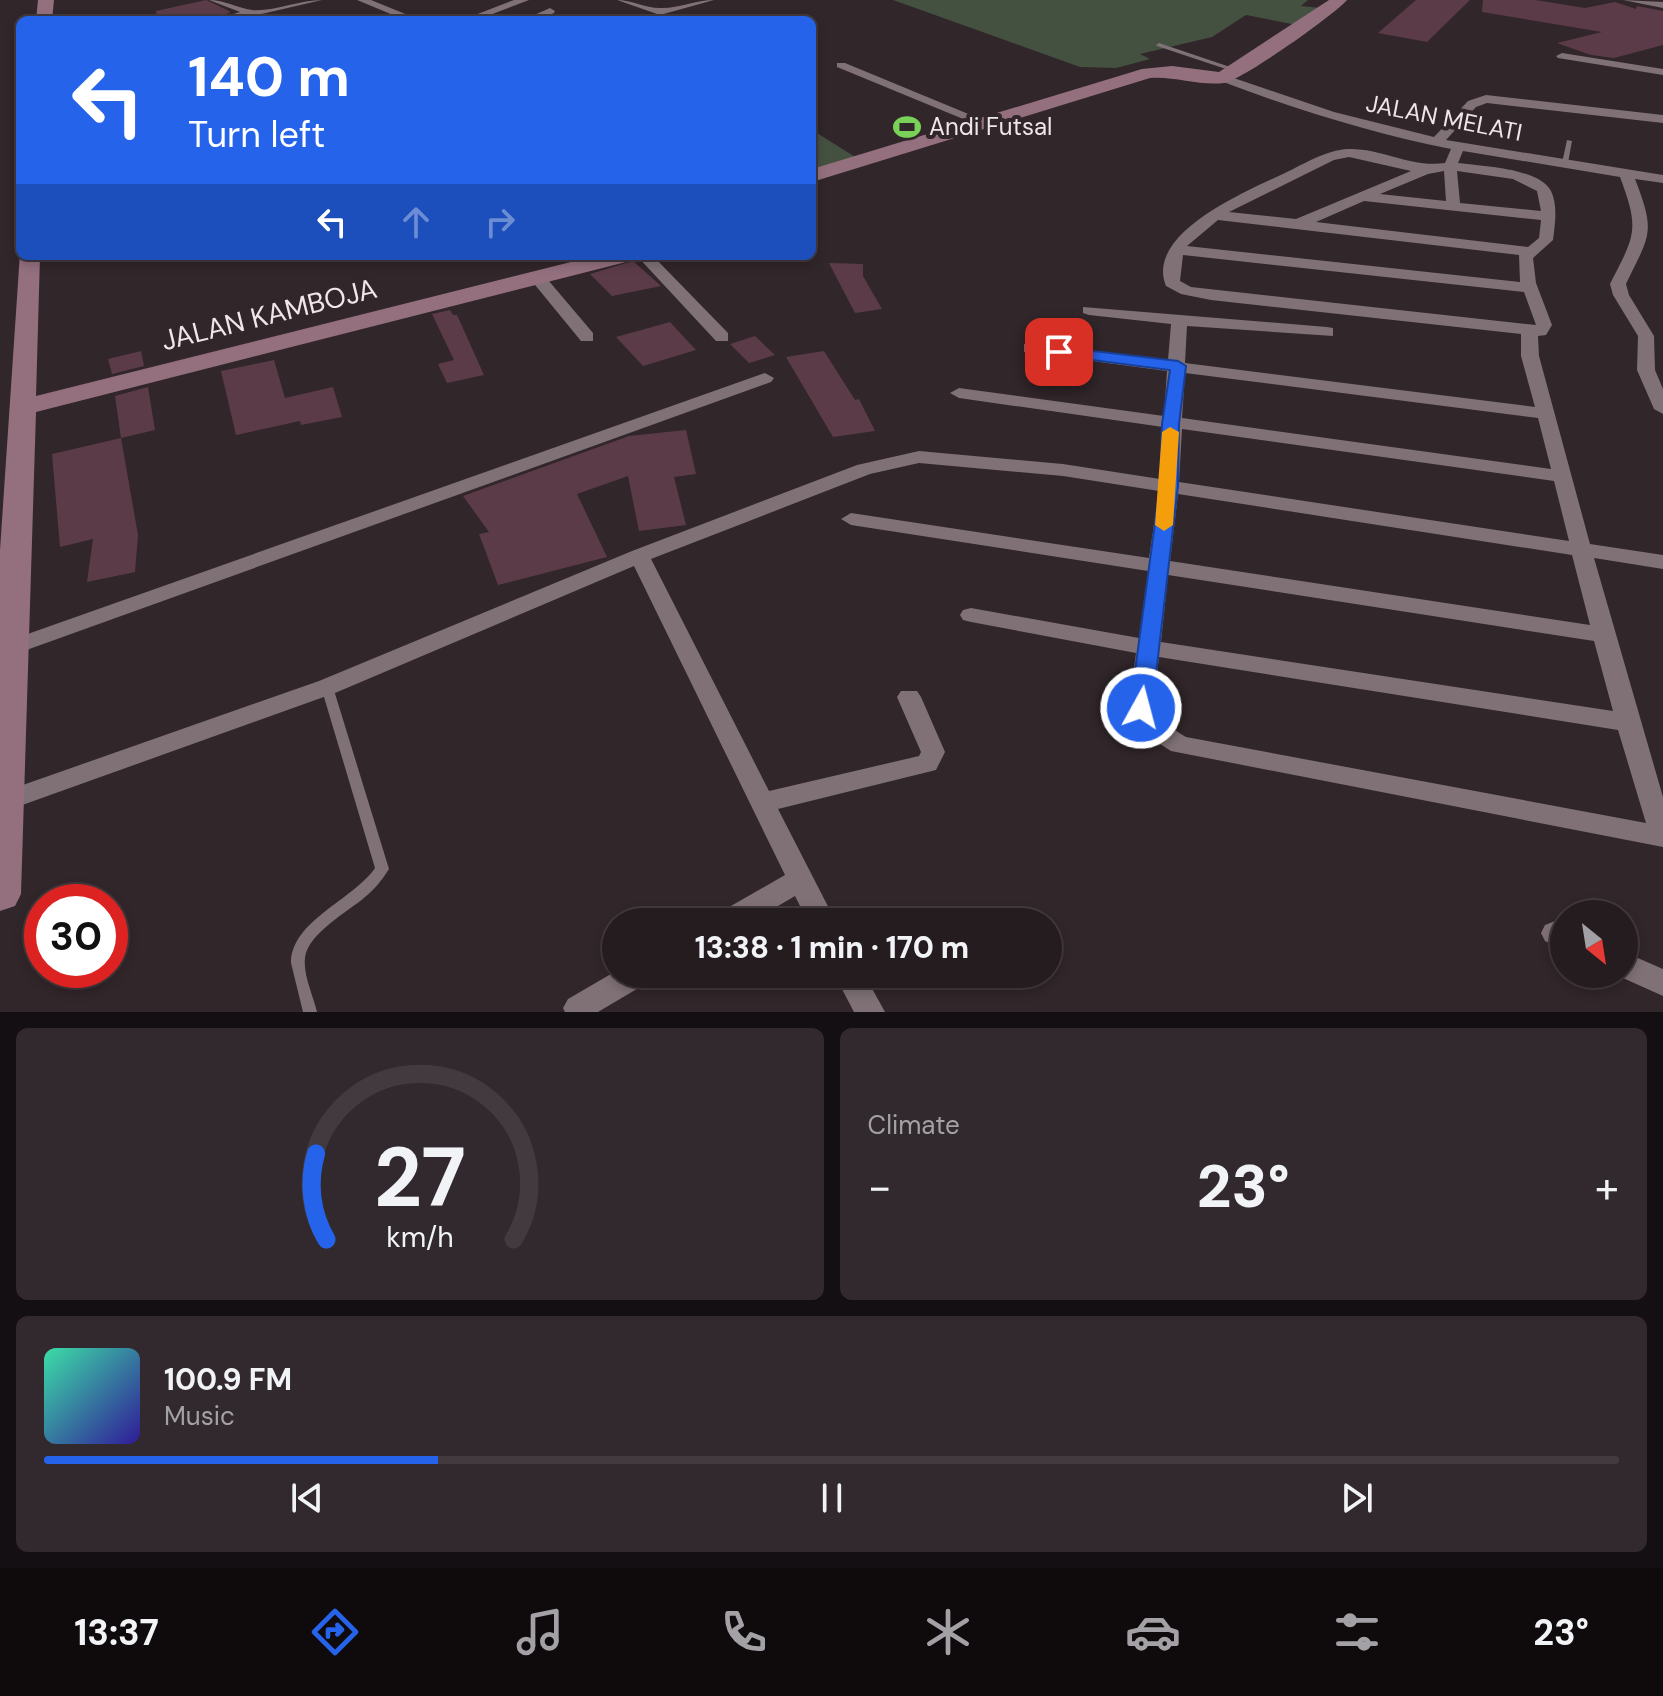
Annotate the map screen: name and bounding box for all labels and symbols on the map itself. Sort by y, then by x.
street label: JALAN MELATI [1363,87,1525,148]
place label: Andi Futsal [929,111,1052,142]
sports icon: Andi Futsal [892,112,922,142]
street label: JALAN KAMBOJA [158,270,381,359]
pin [1025,318,1093,386]
position arrow [1099,666,1183,750]
speed limit sign: 30 [24,884,128,988]
north arrow [1550,900,1638,988]

